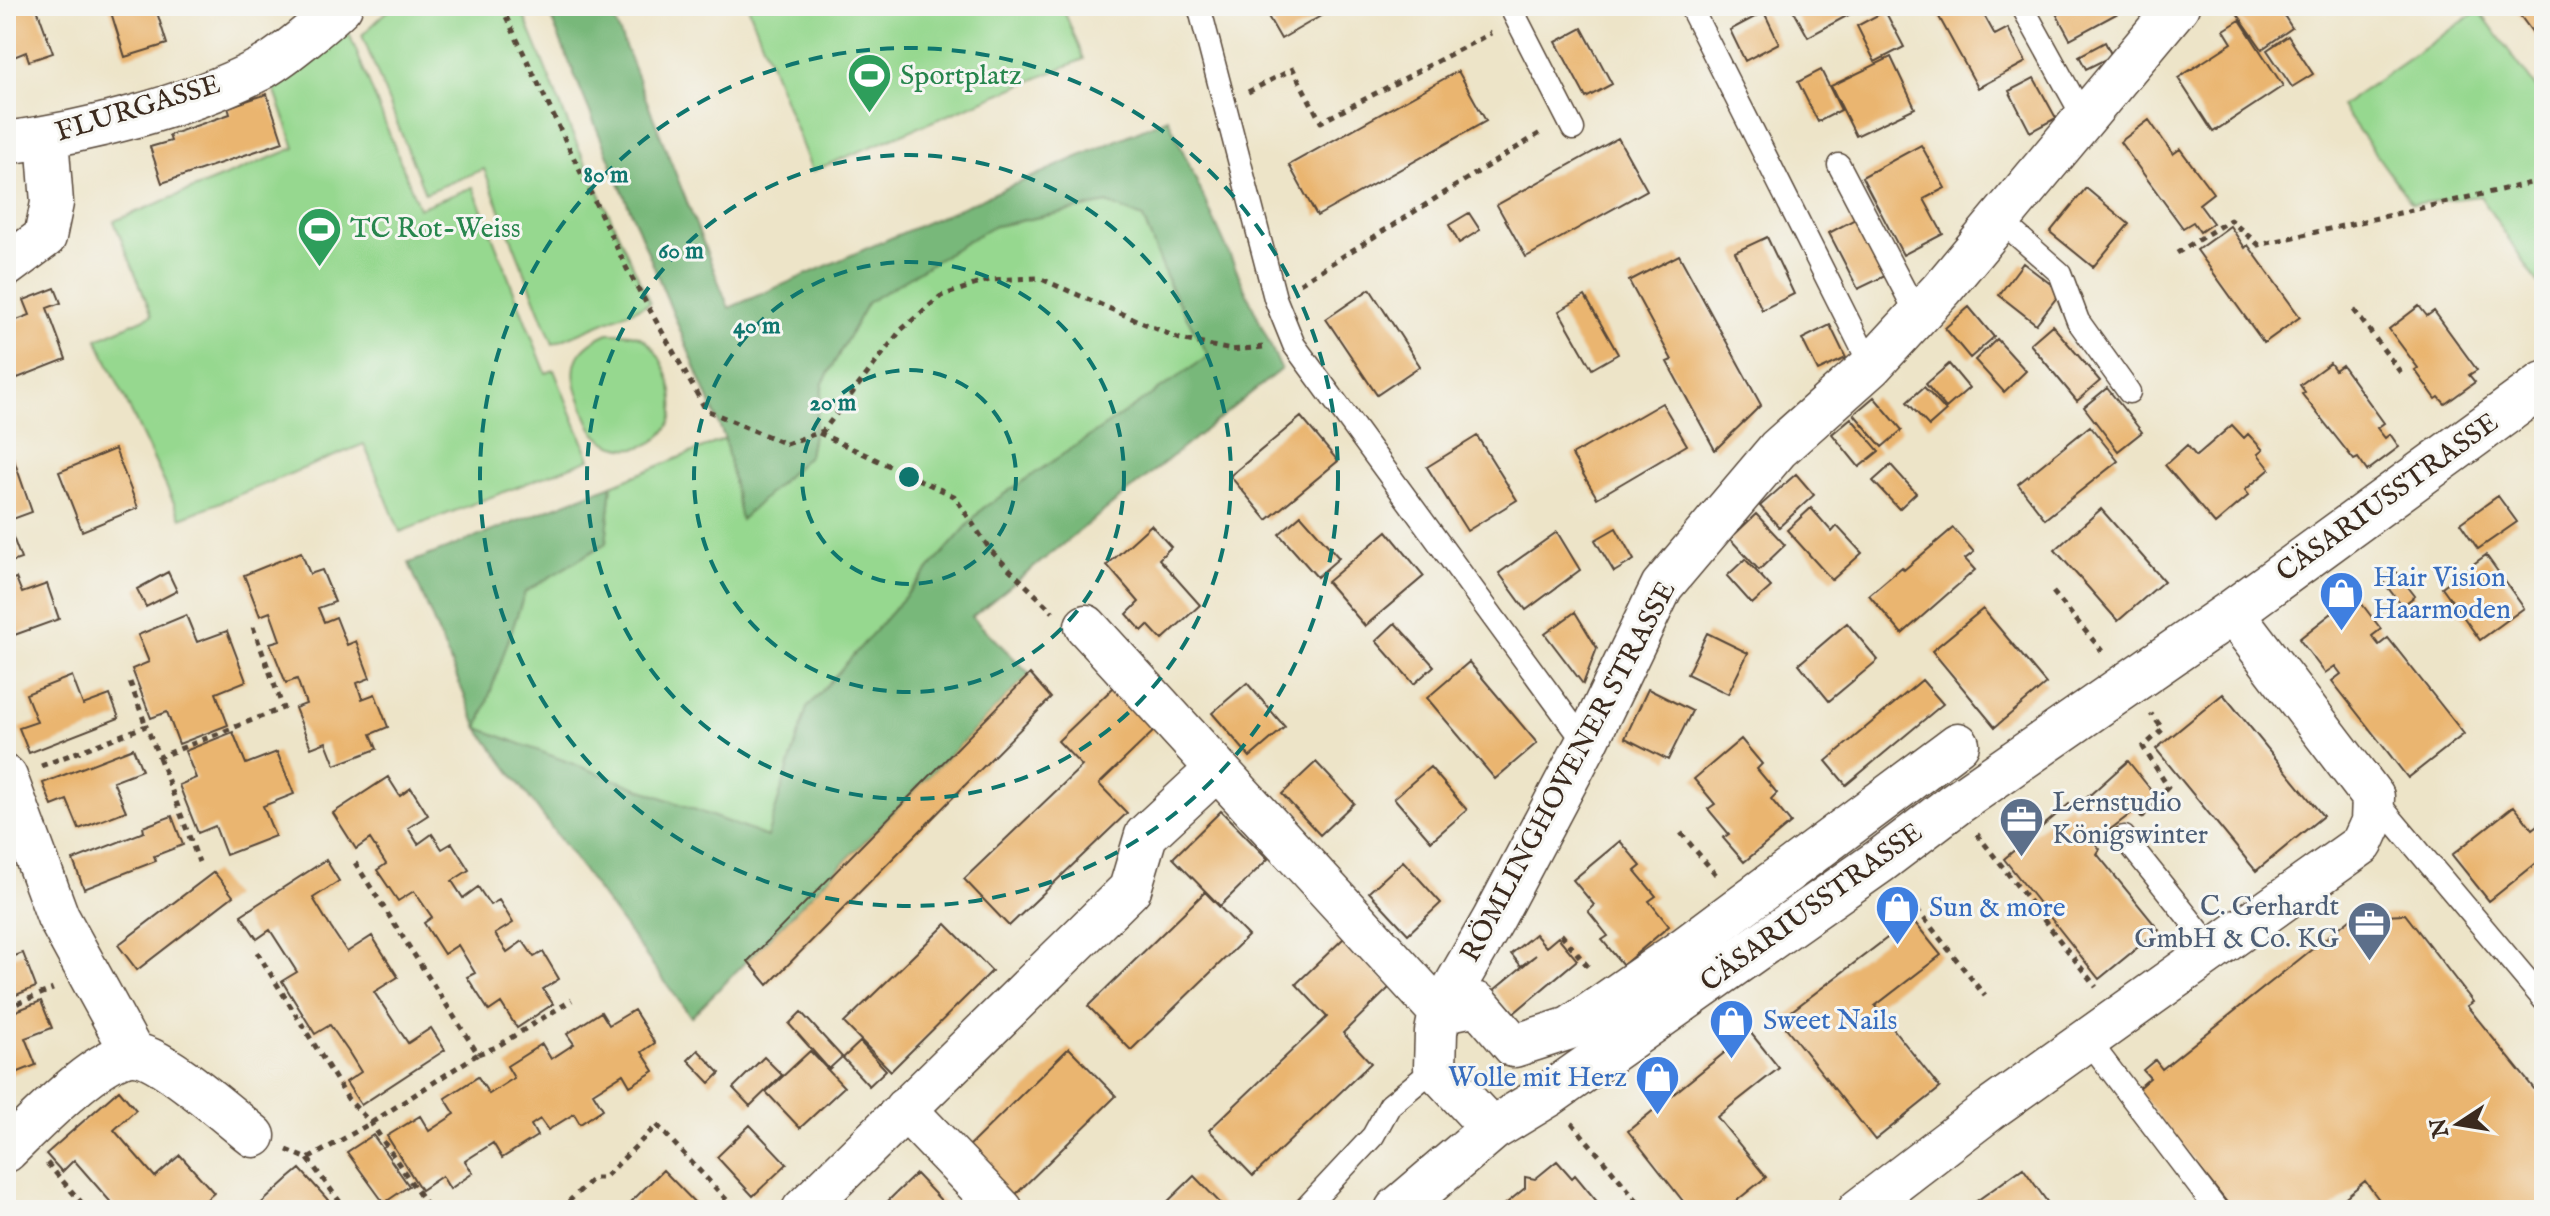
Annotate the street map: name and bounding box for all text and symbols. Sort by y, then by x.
sports icon: Sportplatz [845,52,893,115]
place label: Sportplatz [900,59,1022,94]
street label: FLURGASSE [51,67,225,151]
text: 80 m [584,160,629,191]
sports icon: TC Rot-Weiss [295,205,343,268]
place label: TC Rot-Weiss [350,212,521,247]
text: 60 m [658,236,704,267]
text: 40 m [733,311,781,342]
text: 20 m [810,388,857,419]
street label: CÄSARIUSSTRASSE [2270,406,2506,590]
centre of rings [895,463,923,491]
place label: Hair Vision Haarmoden [2373,561,2511,628]
shop icon: Hair Vision Haarmoden [2318,570,2366,633]
street label: RÖMLINGHOVENER STRASSE [1454,576,1684,968]
place label: Lernstudio Königswinter [2052,786,2208,853]
office icon: Lernstudio Königswinter [1997,795,2045,858]
street label: CÄSARIUSSTRASSE [1694,816,1930,1000]
shop icon: Sun & more [1874,884,1922,947]
place label: C. Gerhardt GmbH & Co. KG [2134,890,2340,957]
place label: Sun & more [1929,891,2066,926]
office icon: C. Gerhardt GmbH & Co. KG [2346,899,2394,962]
shop icon: Sweet Nails [1708,997,1756,1060]
place label: Sweet Nails [1763,1004,1897,1039]
shop icon: Wolle mit Herz [1634,1054,1682,1117]
place label: Wolle mit Herz [1448,1061,1627,1096]
north arrow [2418,1084,2498,1164]
text: N [2425,1116,2456,1141]

